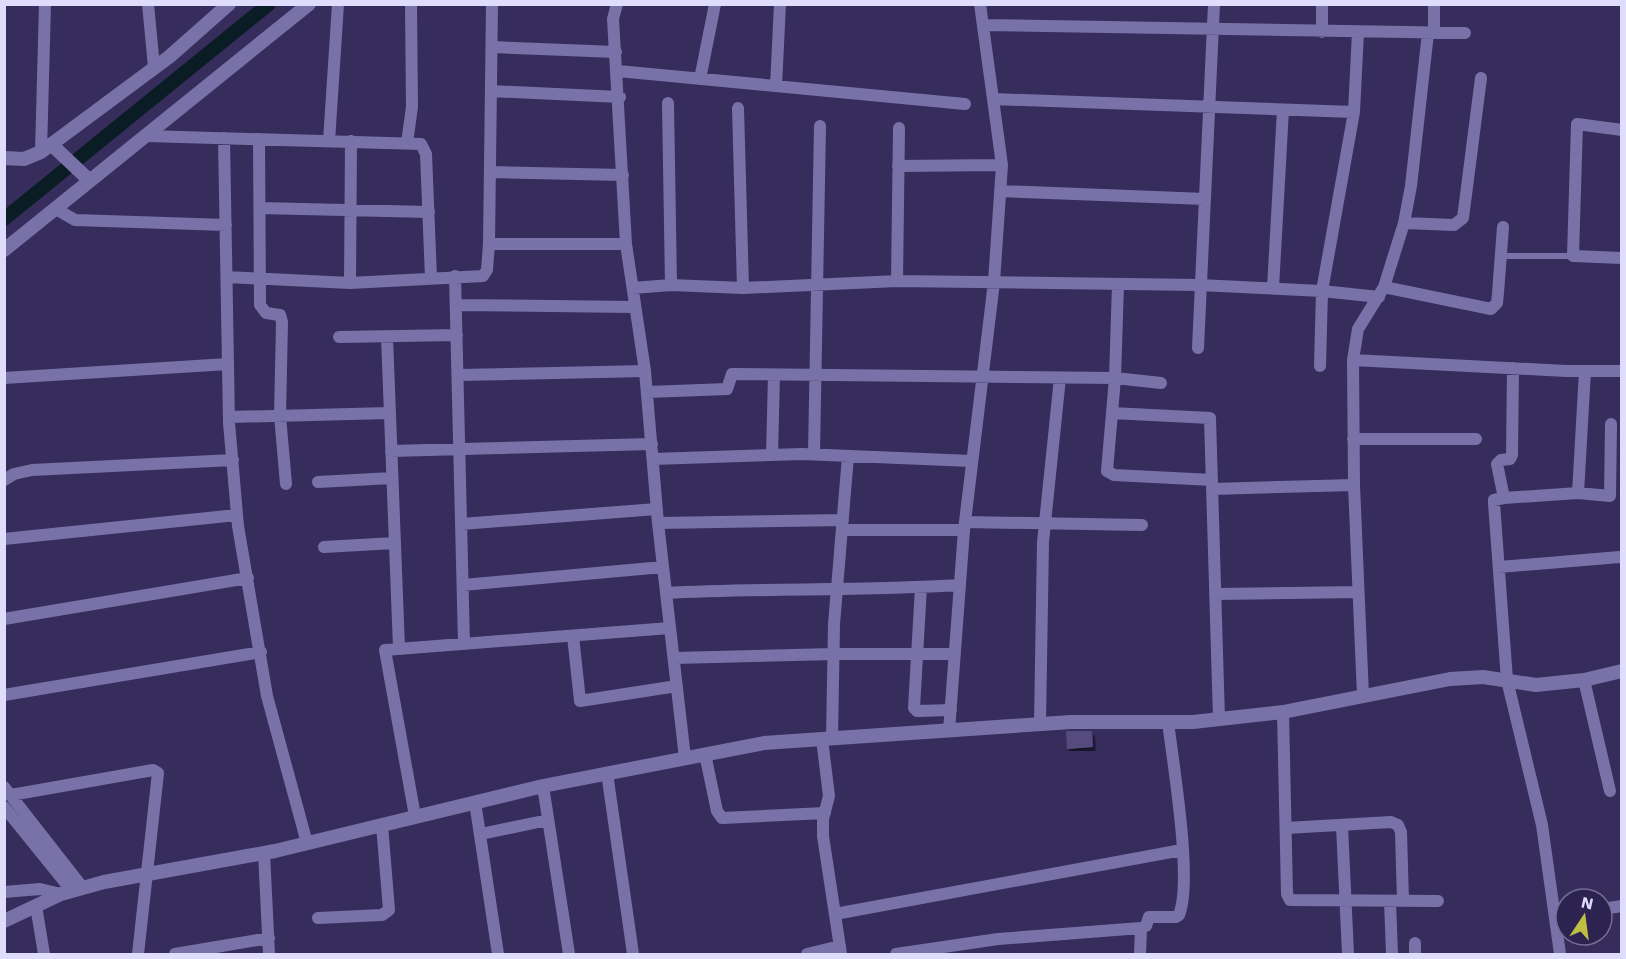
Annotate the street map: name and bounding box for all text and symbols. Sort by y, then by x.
north arrow [1554,887,1614,947]
text: N [1579,892,1595,913]

